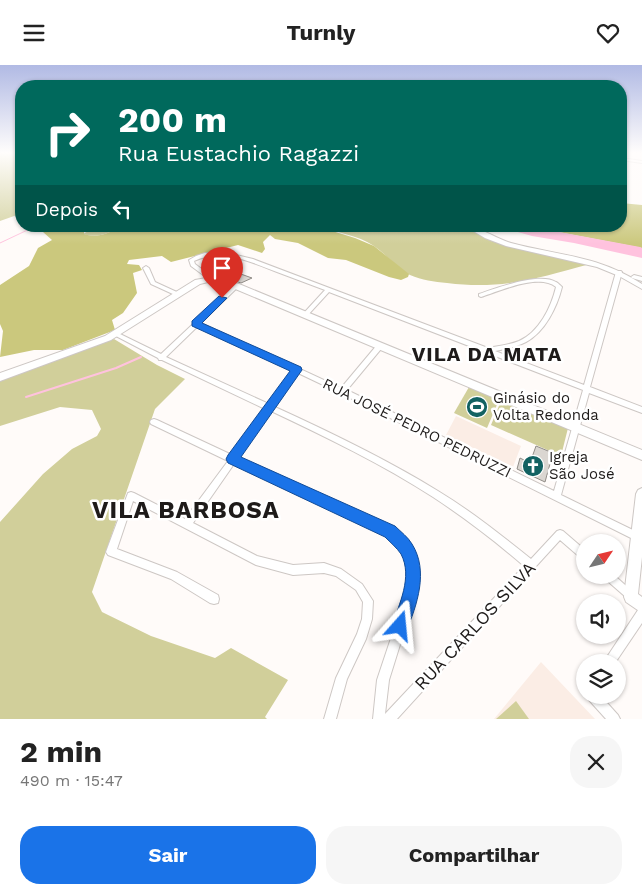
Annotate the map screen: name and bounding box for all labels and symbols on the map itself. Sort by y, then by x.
pin [201,247,243,298]
district label: VILA DA MATA [412,342,562,366]
street label: RUA JOSÉ PEDRO PEDRUZZI [320,374,514,482]
place label: Ginásio do Volta Redonda [493,389,599,424]
sports icon: Ginásio do Volta Redonda [465,395,489,419]
place label: Igreja São José [549,448,615,483]
church icon: Igreja São José [521,454,545,478]
district label: VILA BARBOSA [92,496,280,524]
north arrow [576,534,626,584]
street label: RUA CARLOS SILVA [410,557,540,694]
position arrow [373,599,425,651]

